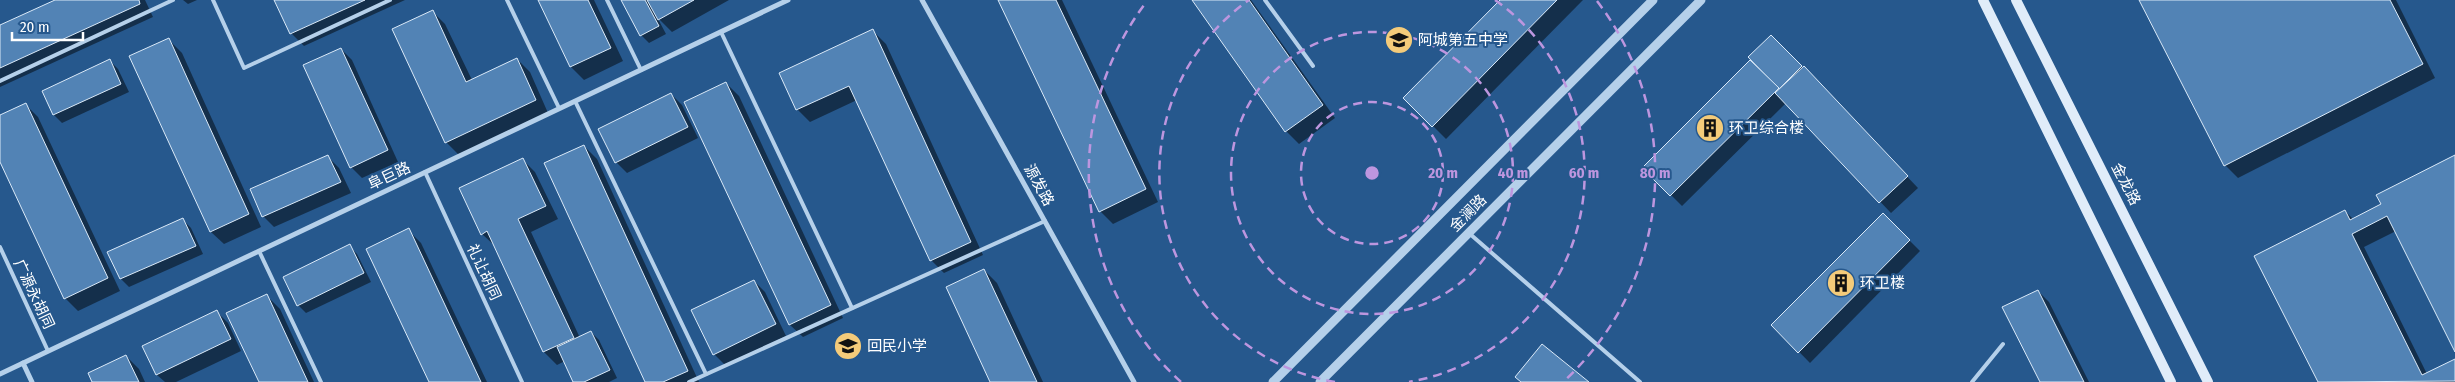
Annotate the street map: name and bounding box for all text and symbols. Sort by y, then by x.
scale bar [12,10,84,42]
text: 20 m [20,18,50,36]
school or university icon: 阿城第五中学 [1384,25,1414,55]
place label: 阿城第五中学 [1418,31,1508,49]
building icon: 环卫综合楼 [1695,113,1725,143]
place label: 环卫综合楼 [1729,119,1804,137]
street label: 阜巨路 [365,158,413,194]
street label: 金龙路 [2108,160,2144,208]
street label: 源发路 [1020,161,1058,209]
centre of rings [1363,164,1381,182]
text: 20 m [1427,164,1458,182]
text: 40 m [1498,164,1528,182]
text: 60 m [1569,164,1599,182]
text: 80 m [1640,164,1670,182]
street label: 金澜路 [1446,191,1490,235]
street label: 礼让胡同 [463,241,505,303]
street label: 广源永胡同 [10,256,58,332]
building icon: 环卫楼 [1826,268,1856,298]
place label: 环卫楼 [1860,274,1905,292]
school or university icon: 回民小学 [833,331,863,361]
place label: 回民小学 [867,337,927,355]

